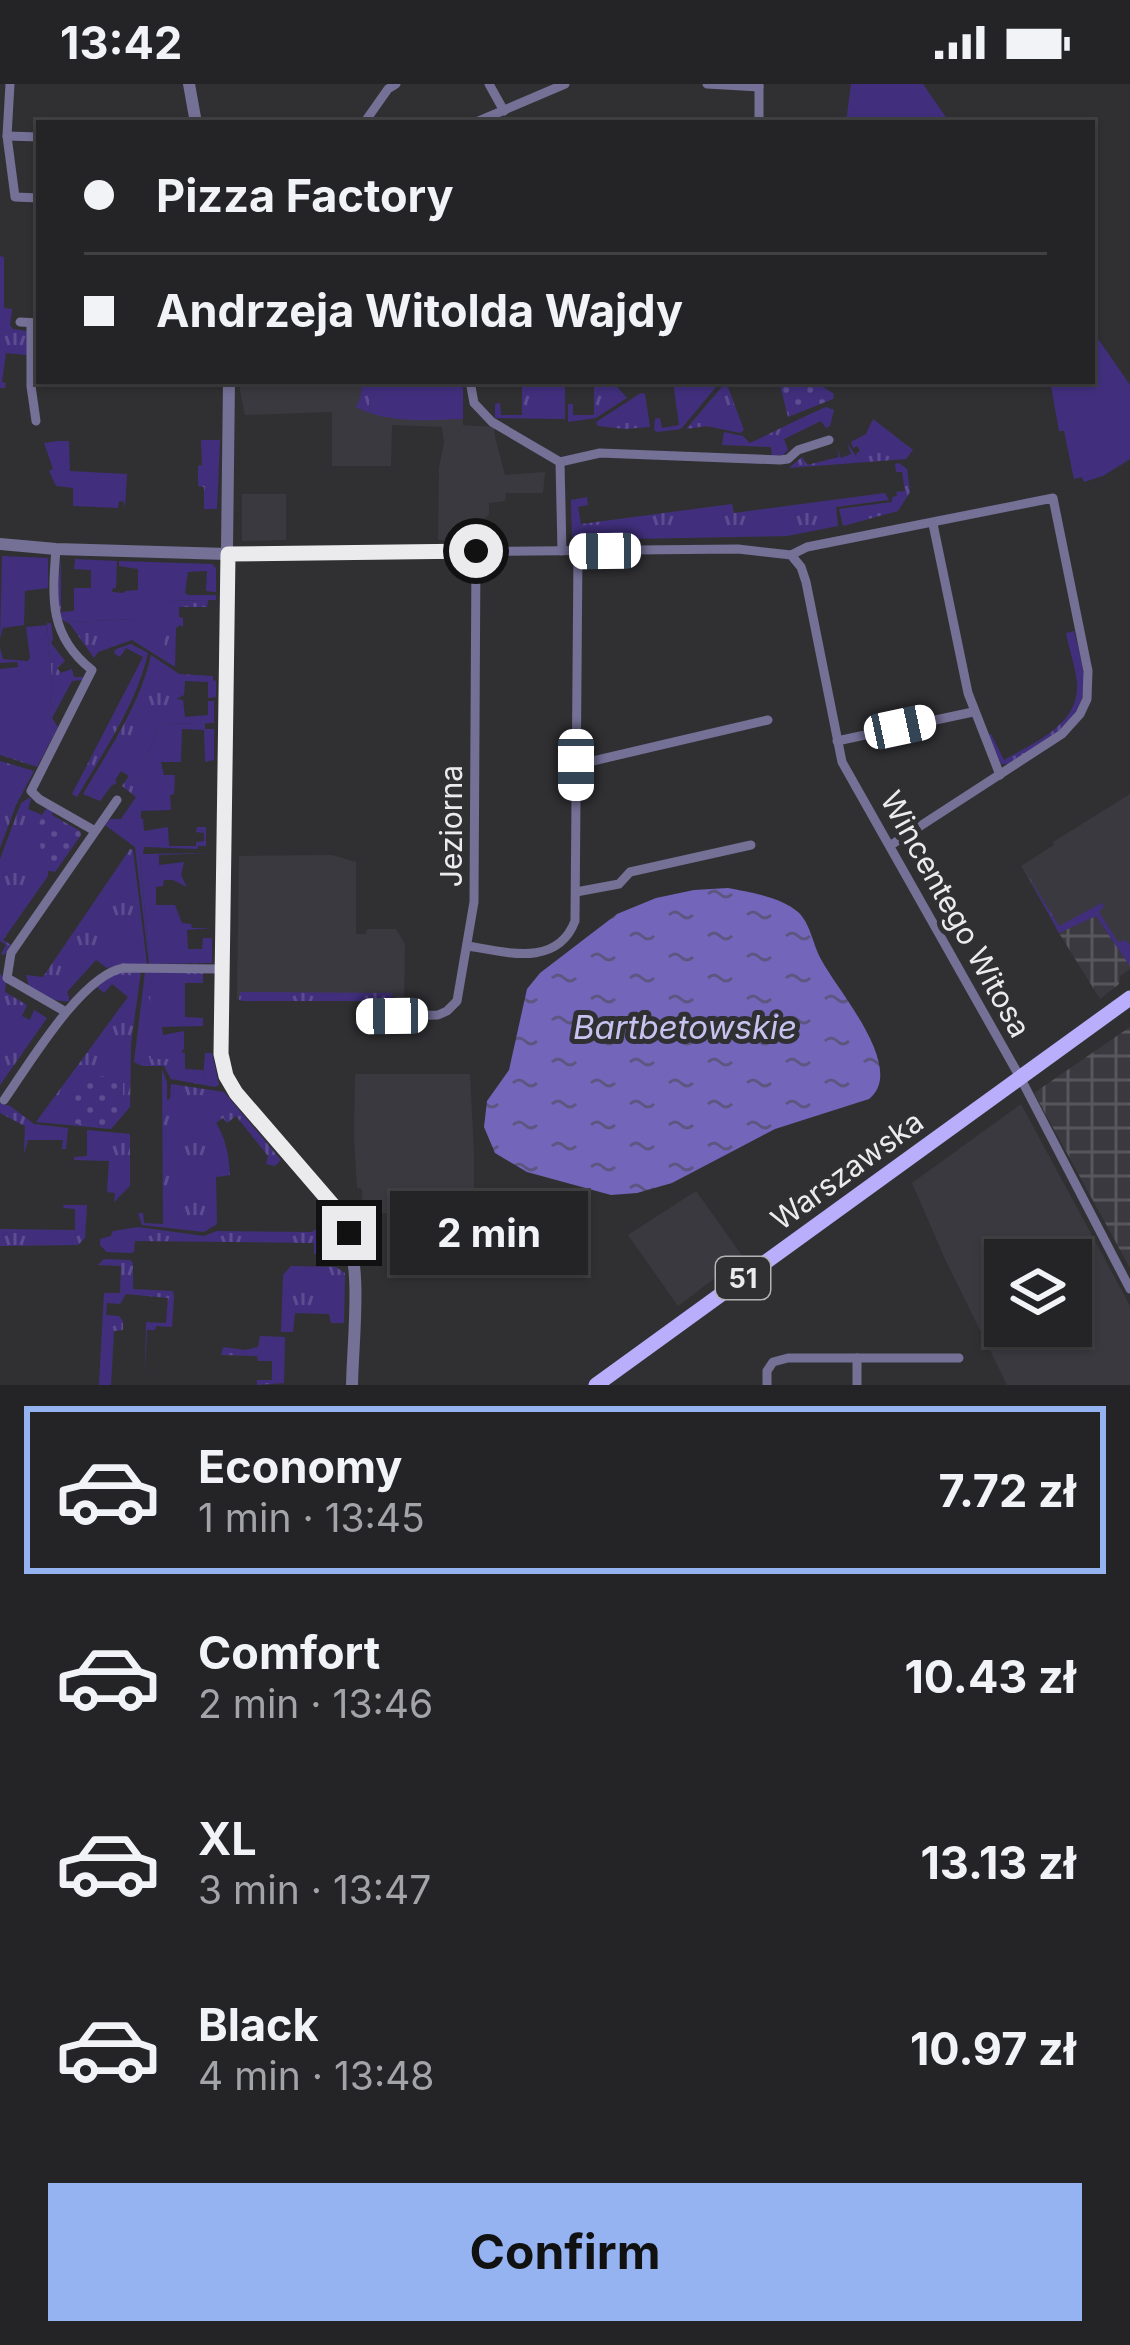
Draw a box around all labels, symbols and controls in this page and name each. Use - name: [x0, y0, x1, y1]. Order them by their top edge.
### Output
- text: 13:42: [60, 15, 182, 70]
- text: Pizza Factory: [156, 168, 454, 223]
- text: Andrzeja Witolda Wajdy: [156, 283, 683, 338]
- route start: [449, 524, 503, 578]
- car: [569, 532, 641, 570]
- car: [861, 702, 939, 752]
- car: [558, 729, 594, 801]
- street label: Jeziorna: [433, 765, 469, 887]
- street label: Wincentego Witosa: [873, 785, 1039, 1043]
- car: [356, 997, 428, 1035]
- water label: Bartbetowskie: [573, 1007, 797, 1047]
- street label: Warszawska: [764, 1103, 930, 1237]
- callout: 2 min: [391, 1191, 589, 1275]
- route end: [322, 1206, 376, 1260]
- text: 2 min: [437, 1209, 541, 1256]
- map controls: [984, 1239, 1092, 1347]
- button: layers: [984, 1239, 1092, 1347]
- road number: 51: [716, 1257, 770, 1299]
- icon: car: [54, 1436, 162, 1544]
- text: Economy: [198, 1439, 402, 1494]
- text: 7.72 zł: [938, 1463, 1076, 1518]
- text: 1 min · 13:45: [198, 1494, 425, 1541]
- icon: car: [54, 1622, 162, 1730]
- text: Comfort: [198, 1625, 380, 1680]
- text: 10.43 zł: [904, 1649, 1076, 1704]
- text: 2 min · 13:46: [198, 1680, 433, 1727]
- icon: car: [54, 1808, 162, 1916]
- text: XL: [198, 1811, 257, 1866]
- text: 13.13 zł: [920, 1835, 1076, 1890]
- text: 3 min · 13:47: [198, 1866, 431, 1913]
- icon: car: [54, 1994, 162, 2102]
- text: Black: [198, 1997, 319, 2052]
- text: 10.97 zł: [910, 2021, 1076, 2076]
- text: 4 min · 13:48: [198, 2052, 435, 2099]
- button: Confirm: [48, 2183, 1082, 2321]

